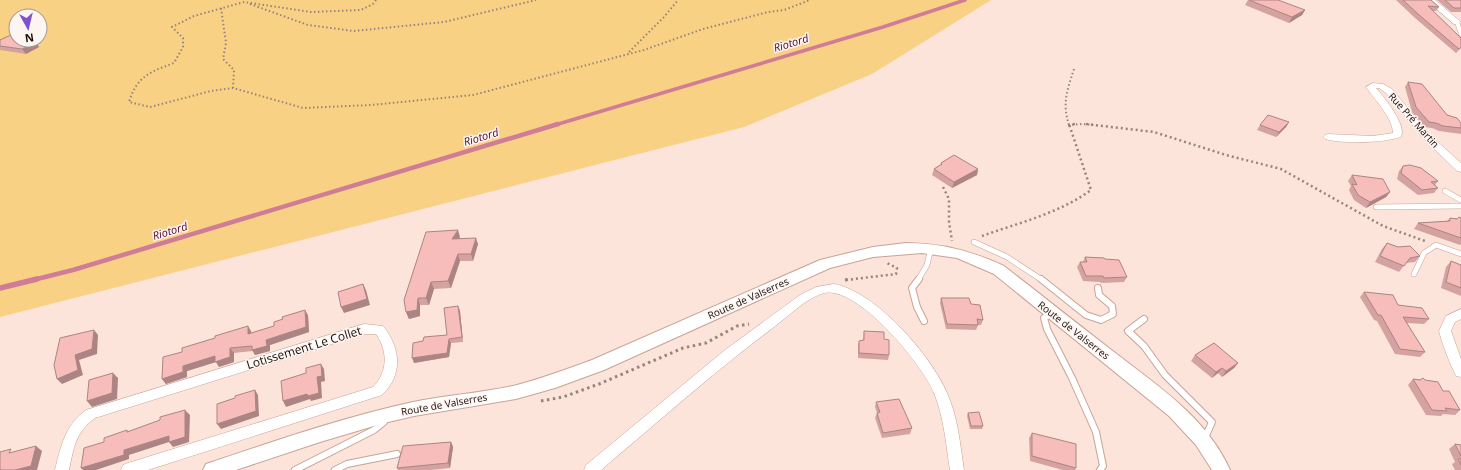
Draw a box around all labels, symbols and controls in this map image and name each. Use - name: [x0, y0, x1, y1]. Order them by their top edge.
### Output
- north arrow: [8, 8, 48, 48]
- text: N: [24, 30, 35, 46]
- water label: Riotord: [772, 30, 811, 55]
- street label: Rue Pré Martin: [1385, 89, 1443, 151]
- water label: Riotord: [462, 124, 501, 149]
- water label: Riotord: [151, 218, 190, 243]
- street label: Route de Valserres: [705, 274, 791, 322]
- street label: Route de Valserres: [1035, 298, 1113, 363]
- street label: Lotissement Le Collet: [244, 322, 364, 373]
- street label: Route de Valserres: [400, 389, 488, 418]

